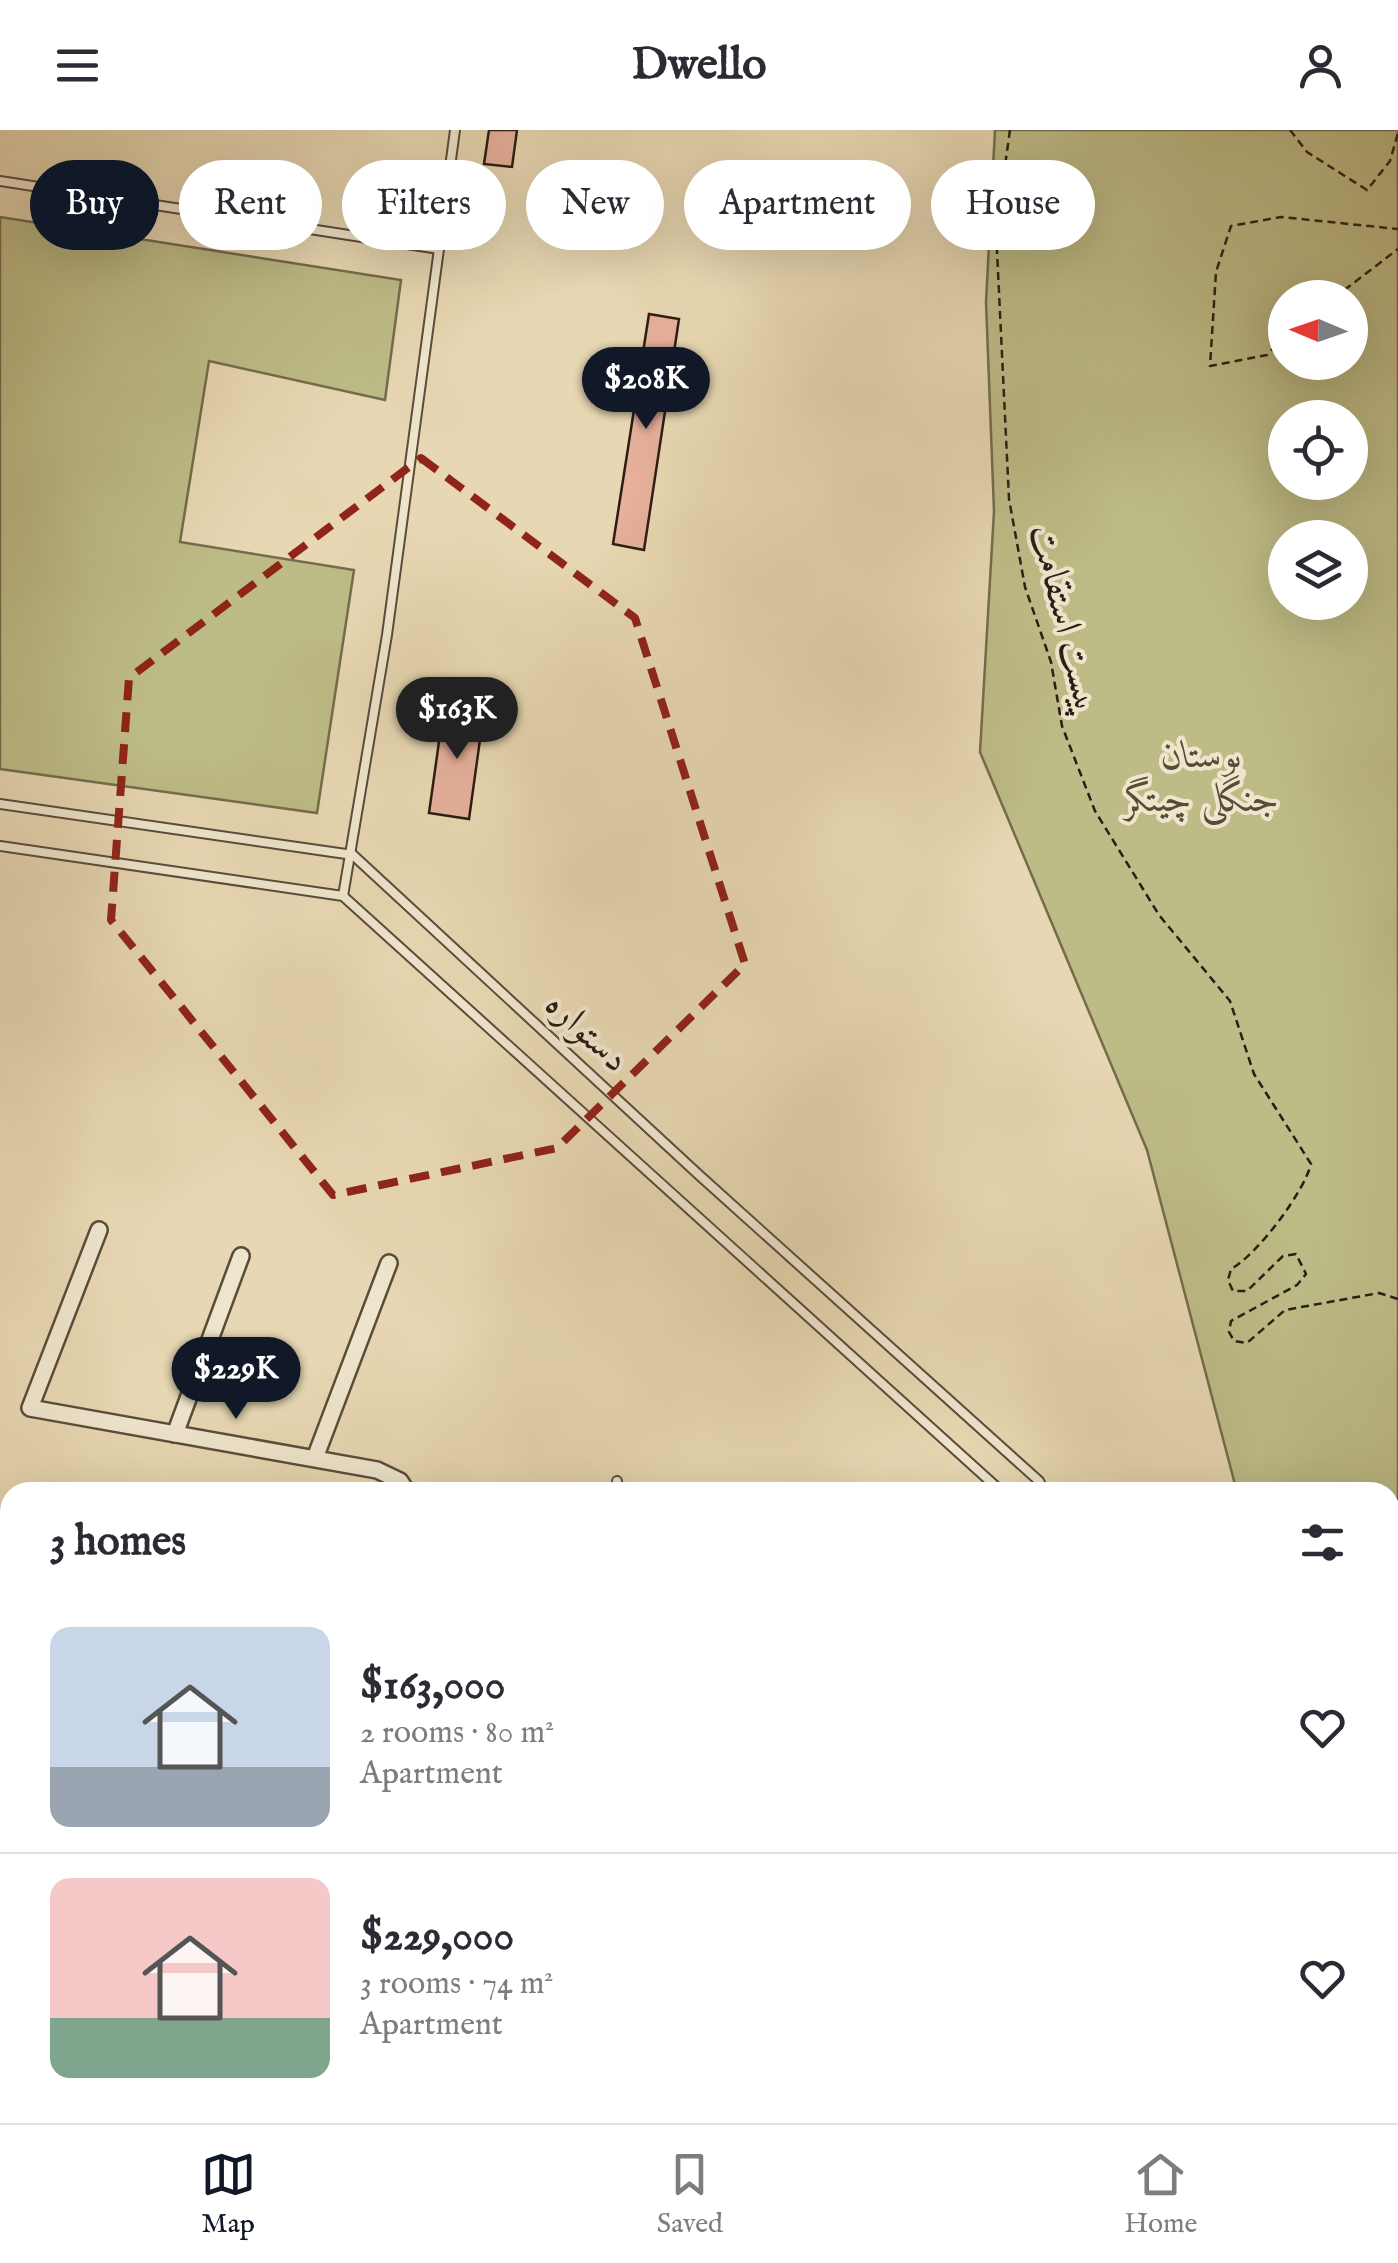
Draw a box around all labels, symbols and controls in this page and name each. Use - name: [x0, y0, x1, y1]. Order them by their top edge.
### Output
- text: Dwello: [632, 37, 766, 94]
- icon: menu: [50, 38, 105, 93]
- icon: person: [1293, 38, 1348, 93]
- chip: Buy: [30, 160, 159, 250]
- chip: Rent: [179, 160, 322, 250]
- chip: Filters: [342, 160, 506, 250]
- chip: New: [526, 160, 664, 250]
- chip: Apartment: [684, 160, 911, 250]
- chip: House: [931, 160, 1095, 250]
- north arrow: [1268, 280, 1368, 380]
- map controls: [1268, 280, 1368, 620]
- pin: $208K: [576, 347, 716, 432]
- text: $208K: [604, 359, 688, 400]
- button: locate: [1268, 400, 1368, 500]
- street label: پیست استقامت: [1017, 520, 1111, 720]
- button: layers: [1268, 520, 1368, 620]
- pin: $163K: [387, 677, 527, 762]
- text: $163K: [418, 689, 496, 730]
- park label: بوستان جنگلی چیتگر: [1122, 733, 1280, 826]
- street label: دستواره: [534, 982, 638, 1084]
- pin: $229K: [166, 1337, 306, 1422]
- text: $229K: [194, 1349, 278, 1390]
- icon: filters: [1295, 1515, 1350, 1570]
- text: 3 homes: [50, 1516, 186, 1569]
- text: $163,000: [360, 1660, 505, 1713]
- icon: home: [130, 1667, 250, 1787]
- icon: heart: [1295, 1700, 1350, 1755]
- text: 2 rooms · 80 m²: [360, 1713, 554, 1754]
- text: Apartment: [360, 1754, 503, 1795]
- text: $229,000: [360, 1911, 514, 1964]
- icon: home: [130, 1918, 250, 2038]
- icon: heart: [1295, 1951, 1350, 2006]
- text: 3 rooms · 74 m²: [360, 1964, 553, 2005]
- text: Apartment: [360, 2005, 503, 2046]
- tab: Map: [201, 2147, 256, 2242]
- tab: Saved: [657, 2147, 723, 2242]
- tab: Home: [1124, 2147, 1197, 2242]

